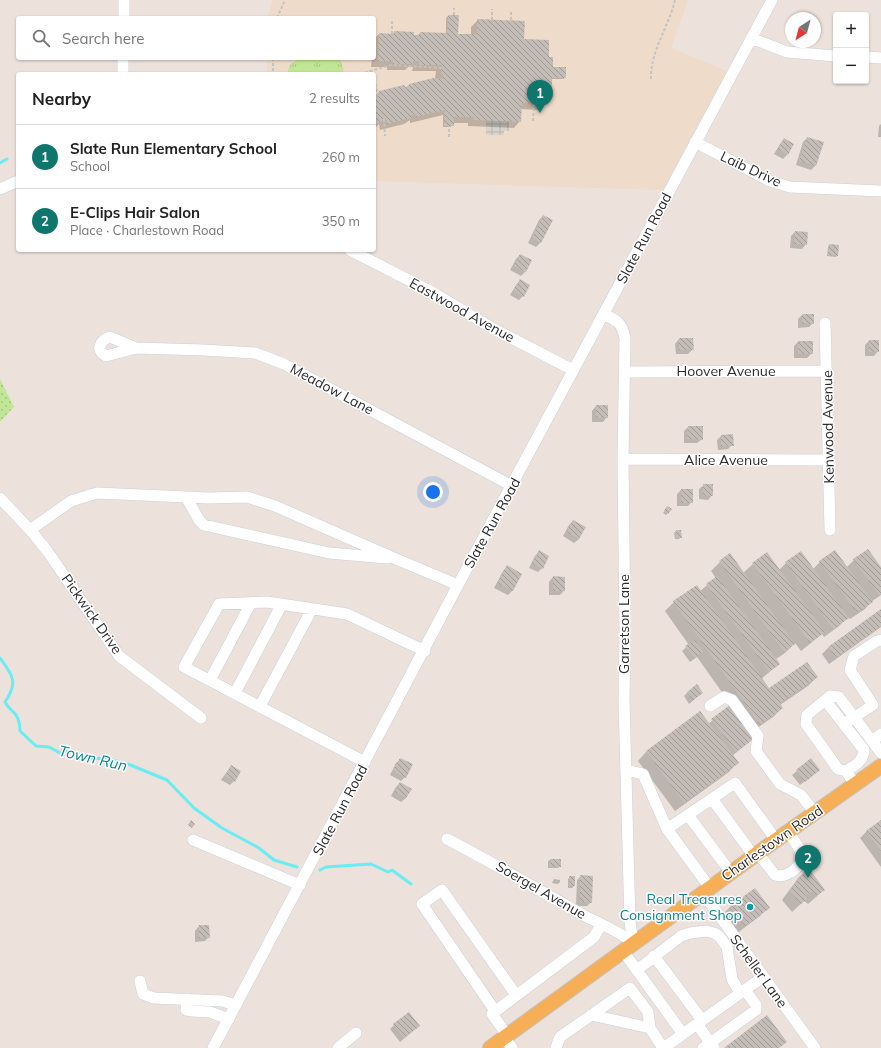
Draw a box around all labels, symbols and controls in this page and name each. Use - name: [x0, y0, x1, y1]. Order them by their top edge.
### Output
- north arrow: [785, 12, 821, 48]
- map controls: [833, 12, 869, 84]
- button: +: [833, 12, 869, 48]
- search box: [16, 16, 376, 60]
- icon: search: [30, 27, 52, 49]
- text: Search here: [62, 29, 144, 48]
- button: −: [833, 48, 869, 84]
- pin: 1: [527, 80, 553, 113]
- text: Nearby: [32, 88, 91, 109]
- text: 2 results: [309, 90, 360, 106]
- text: Slate Run Elementary School: [70, 139, 277, 158]
- street label: Laib Drive: [718, 147, 784, 191]
- text: 1: [41, 149, 49, 165]
- text: 260 m: [322, 149, 360, 165]
- text: School: [70, 158, 110, 174]
- street label: Slate Run Road: [612, 189, 676, 287]
- text: E-Clips Hair Salon: [70, 203, 200, 222]
- text: 2: [41, 213, 49, 229]
- text: 350 m: [322, 213, 360, 229]
- text: Place · Charlestown Road: [70, 222, 224, 238]
- street label: Eastwood Avenue: [406, 274, 518, 346]
- street label: Meadow Lane: [287, 359, 377, 419]
- street label: Hoover Avenue: [676, 362, 776, 380]
- street label: Kenwood Avenue: [818, 370, 838, 484]
- street label: Alice Avenue: [684, 451, 768, 469]
- street label: Slate Run Road: [460, 475, 524, 571]
- your location: [423, 482, 443, 502]
- street label: Pickwick Drive: [58, 571, 126, 657]
- street label: Garretson Lane: [615, 574, 633, 674]
- water label: Town Run: [57, 741, 129, 775]
- street label: Slate Run Road: [308, 761, 372, 859]
- street label: Charlestown Road: [718, 801, 826, 885]
- pin: 2: [795, 845, 821, 878]
- street label: Soergel Avenue: [493, 857, 589, 923]
- place label: Real Treasures Consignment Shop: [620, 890, 742, 924]
- marker: Real Treasures Consignment Shop: [745, 902, 755, 912]
- street label: Scheller Lane: [726, 931, 792, 1011]

